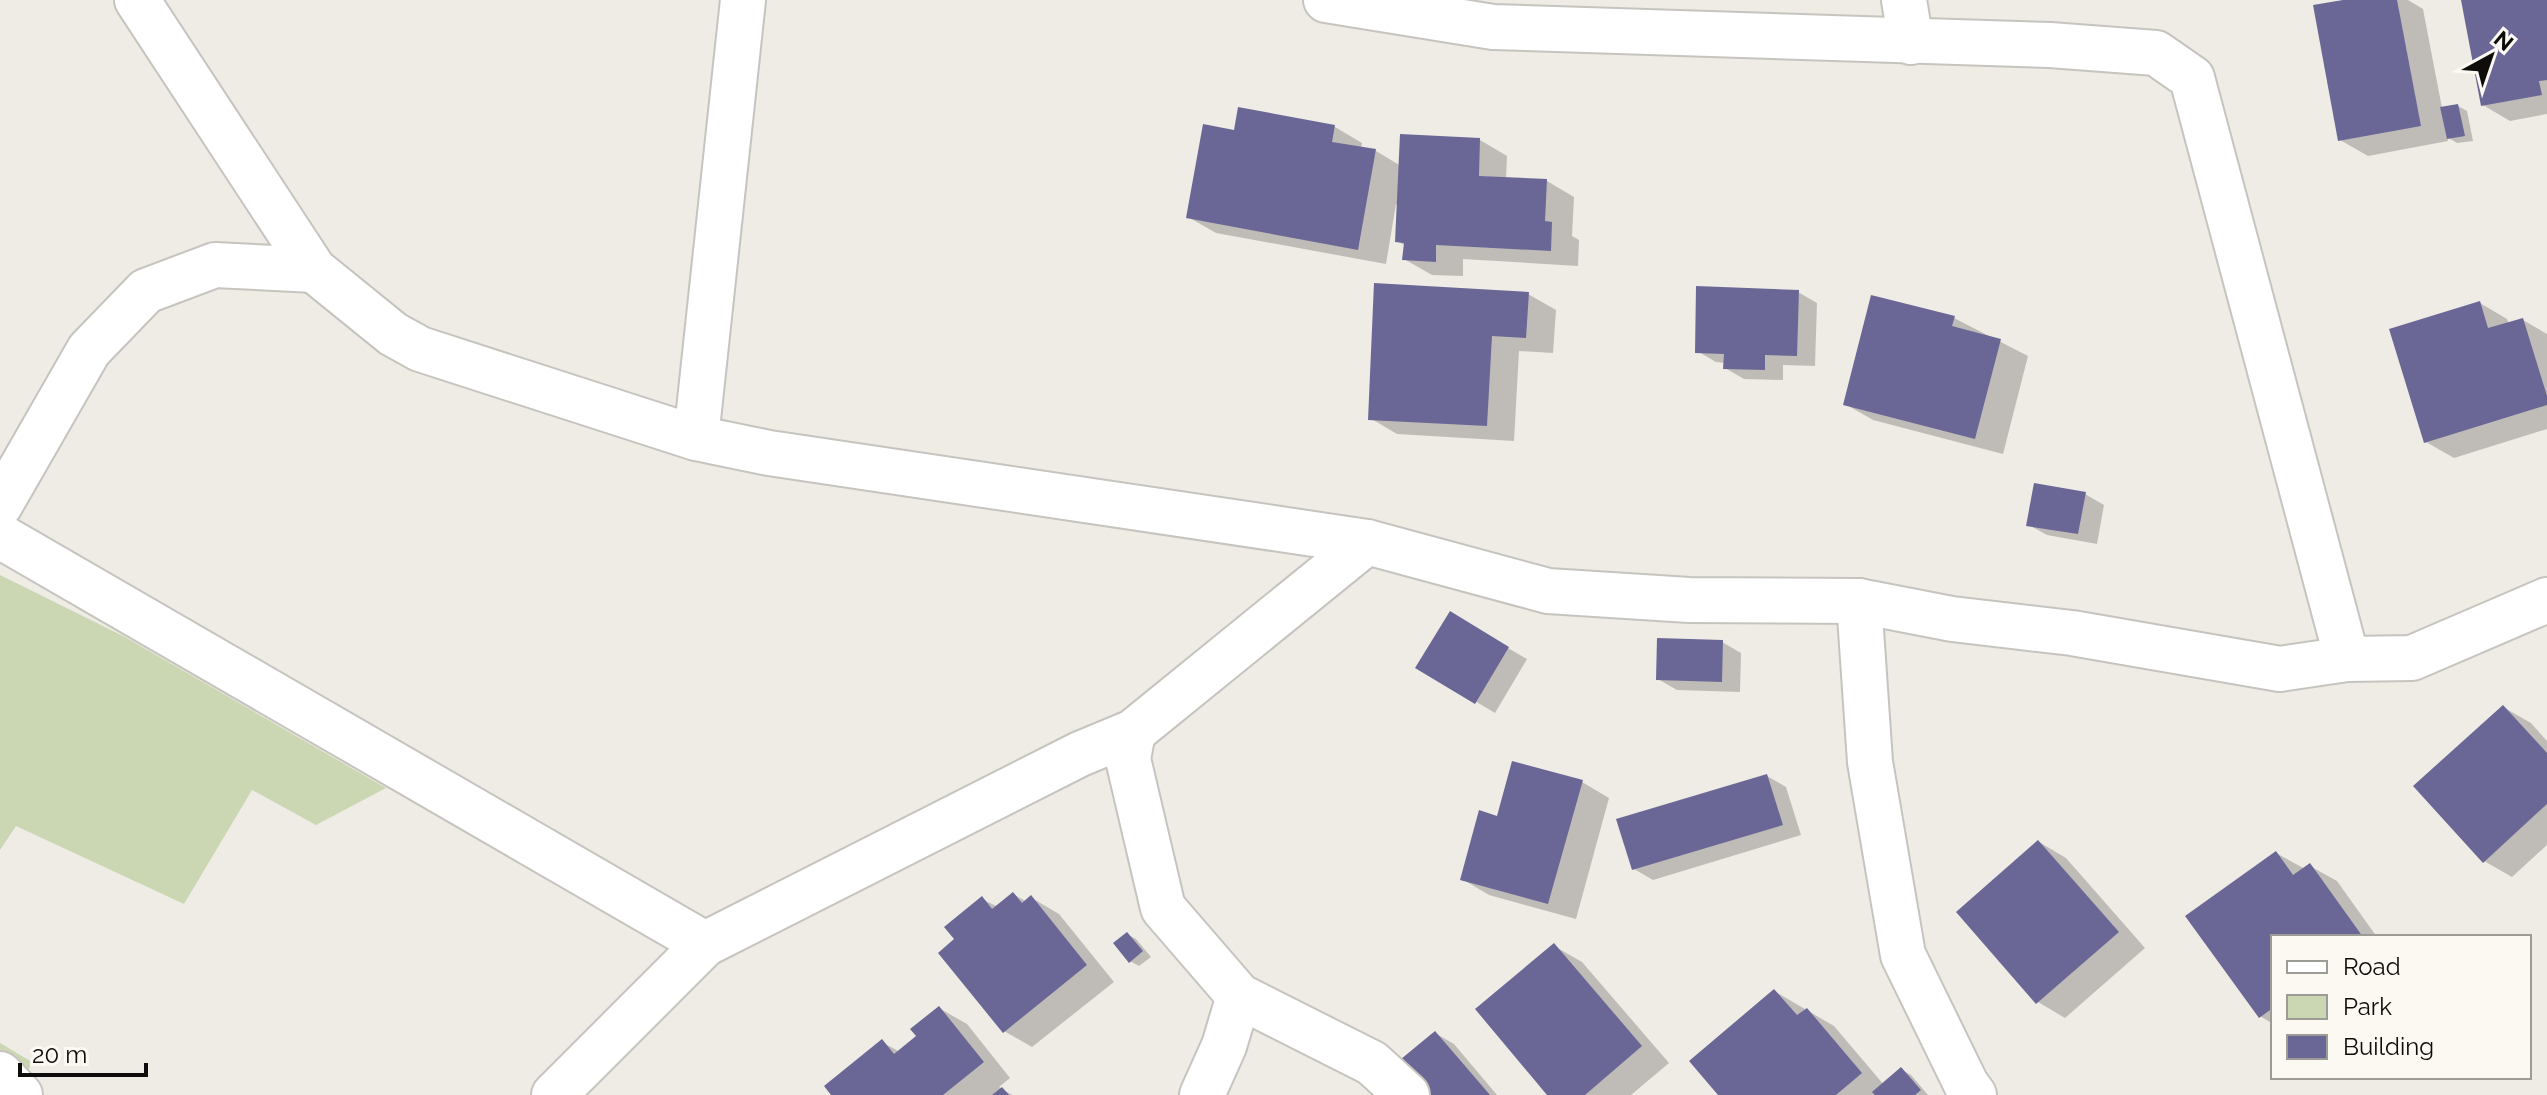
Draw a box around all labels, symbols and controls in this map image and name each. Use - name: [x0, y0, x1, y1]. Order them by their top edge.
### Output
- north arrow: [2451, 16, 2531, 96]
- text: N: [2489, 25, 2519, 56]
- legend: [2271, 935, 2531, 1079]
- text: Road: [2343, 952, 2401, 981]
- text: Park: [2343, 992, 2392, 1021]
- scale bar: [20, 1027, 146, 1077]
- text: Building: [2343, 1032, 2434, 1061]
- text: 20 m: [32, 1040, 87, 1069]

